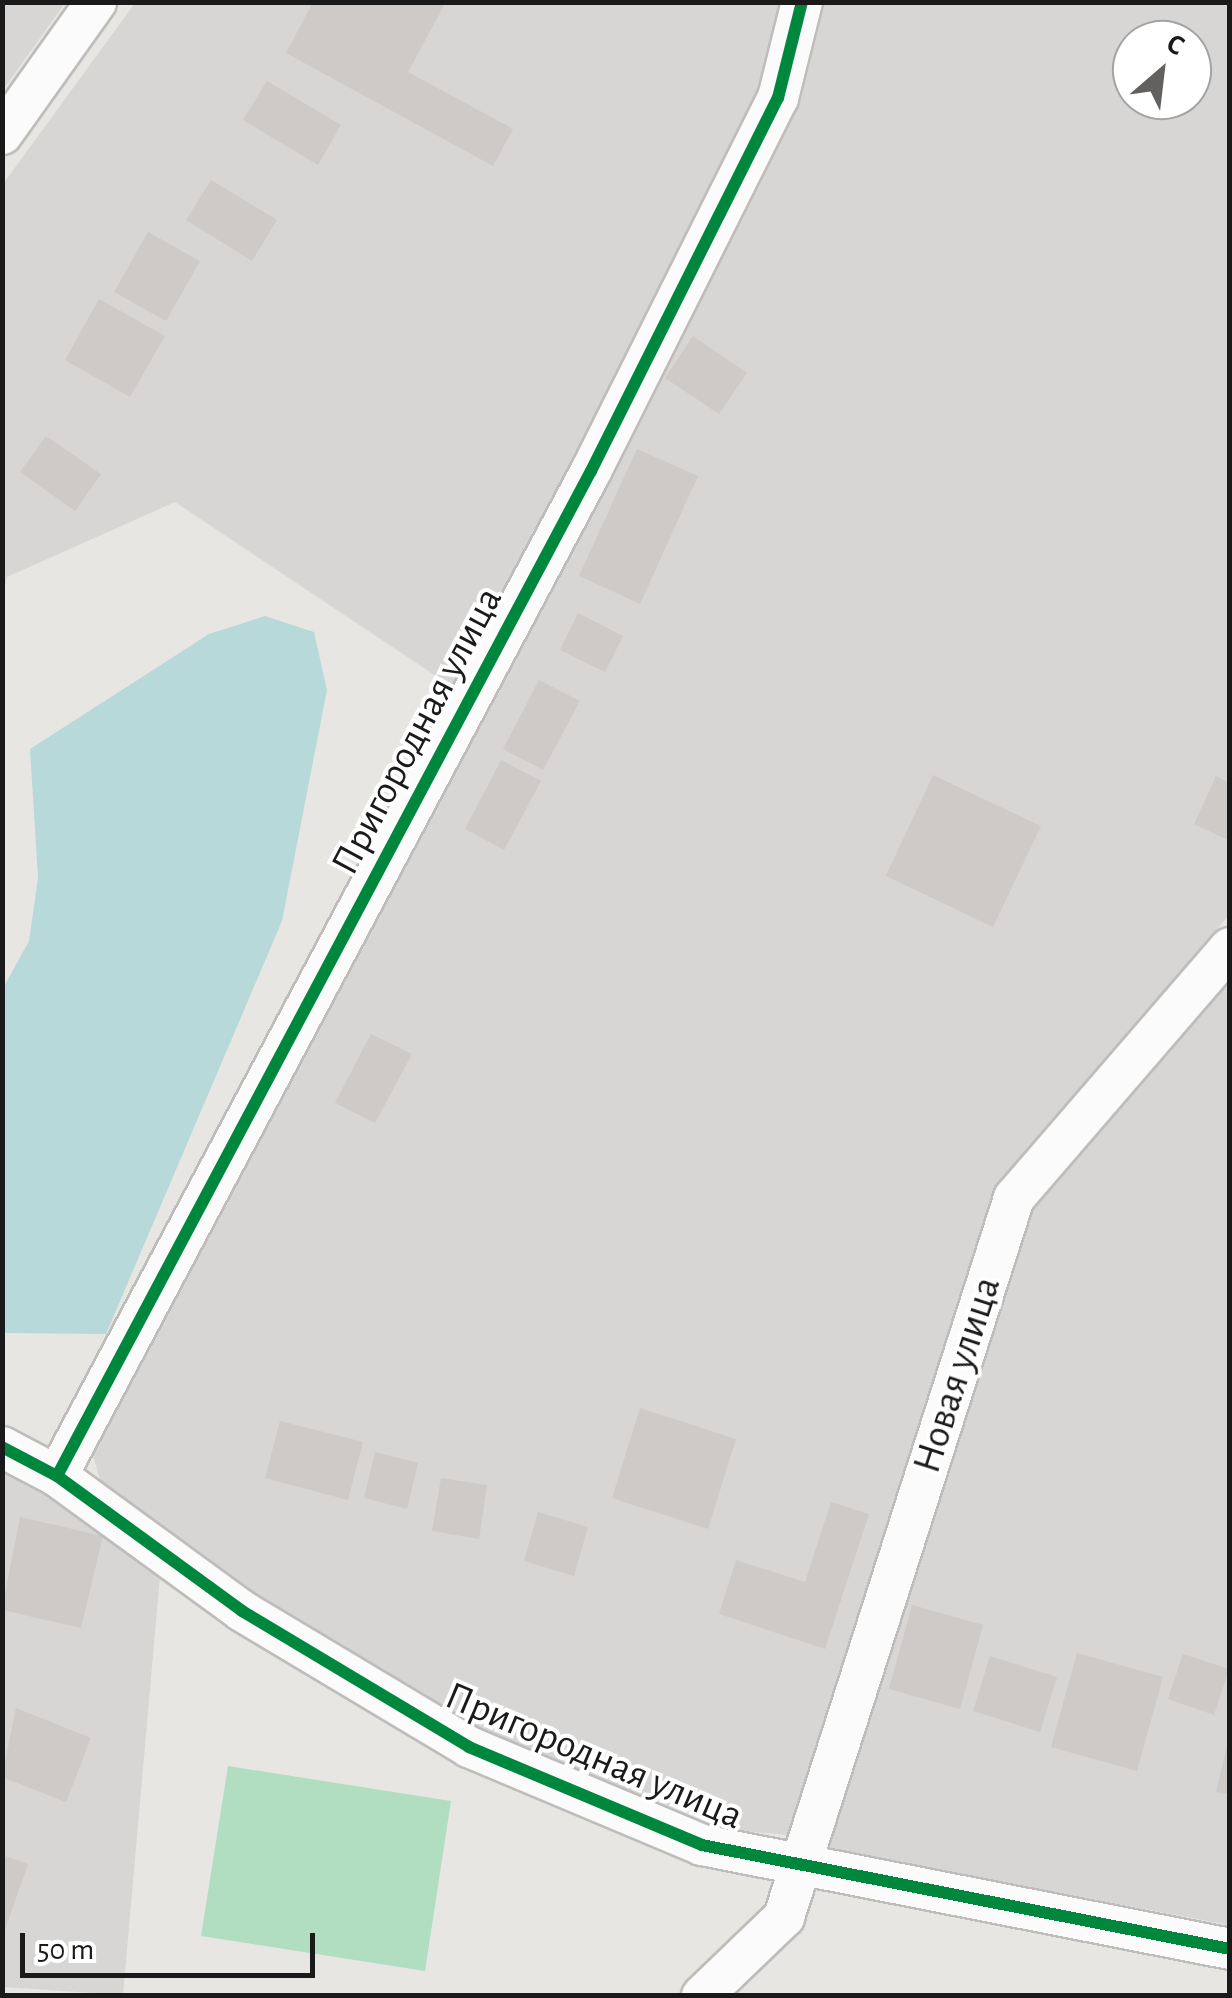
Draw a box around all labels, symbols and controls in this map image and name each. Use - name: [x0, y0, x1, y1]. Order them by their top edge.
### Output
- north arrow: [1112, 20, 1212, 120]
- text: С: [1162, 29, 1189, 61]
- street label: Пригородная улица: [321, 579, 513, 883]
- street label: Новая улица: [903, 1271, 1011, 1479]
- street label: Пригородная улица: [438, 1672, 750, 1840]
- scale bar: [25, 1913, 320, 1975]
- text: 50 m: [37, 1935, 94, 1965]

